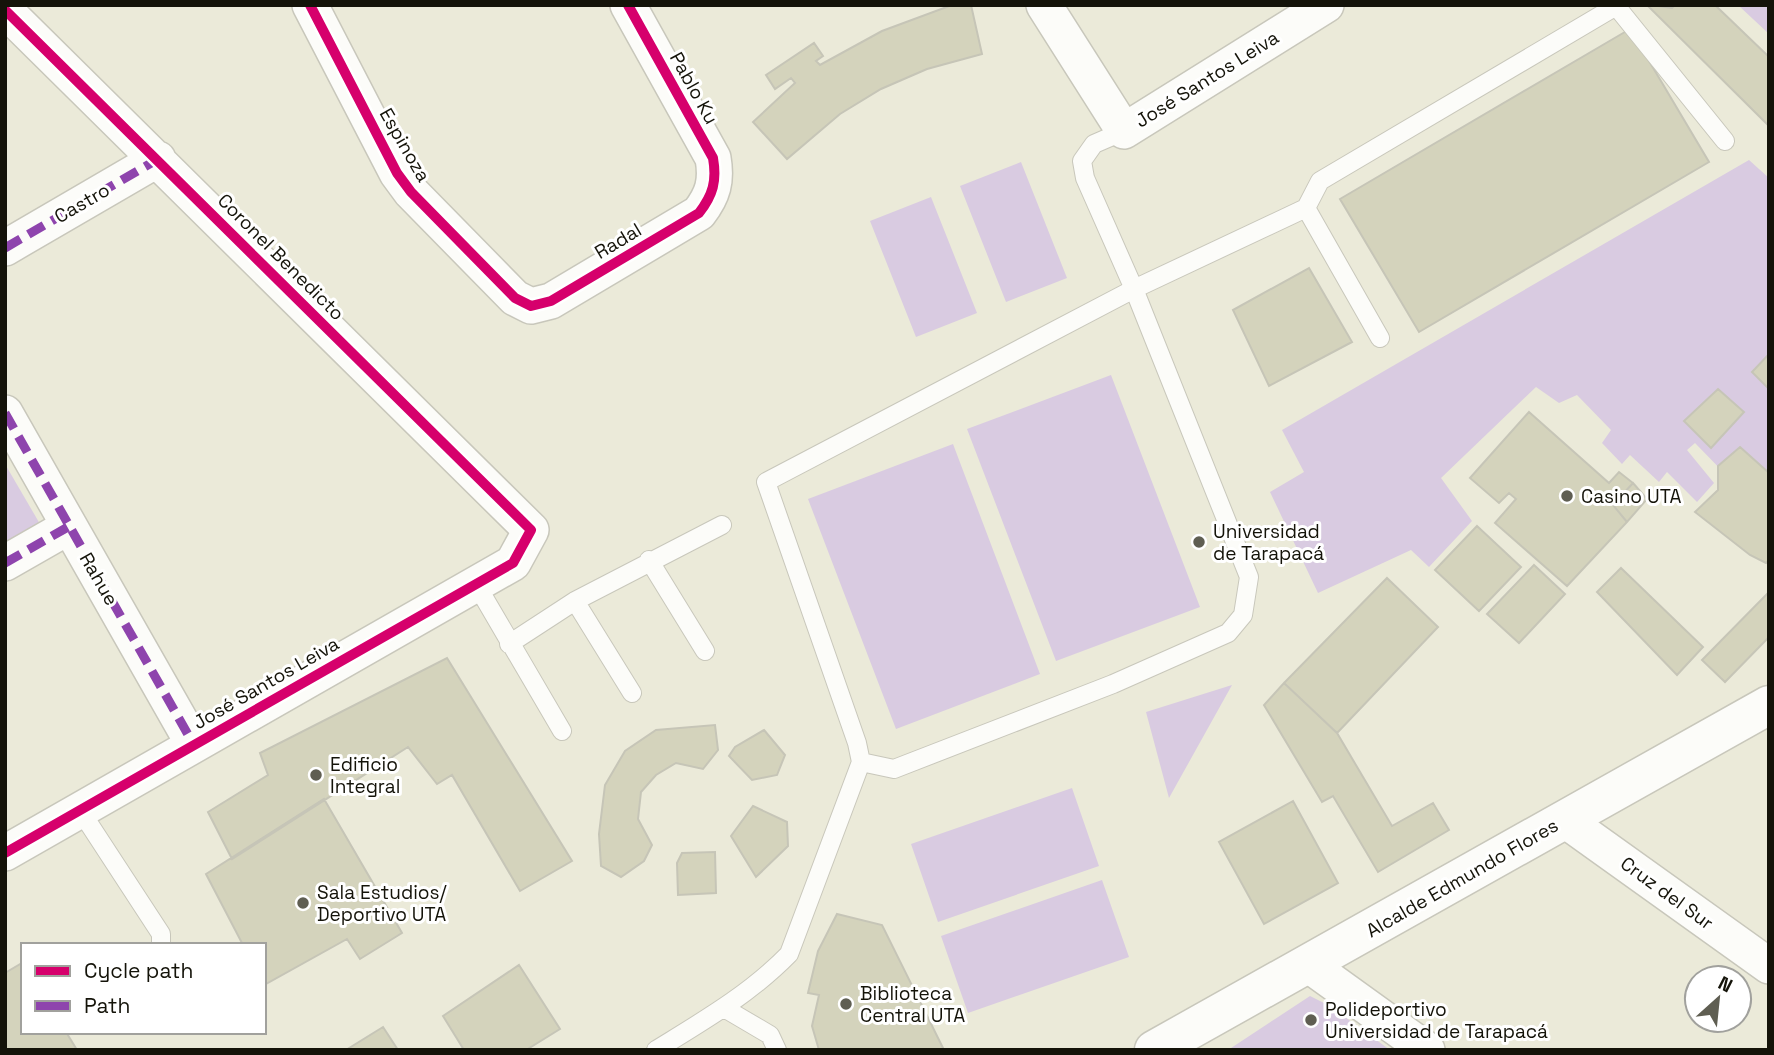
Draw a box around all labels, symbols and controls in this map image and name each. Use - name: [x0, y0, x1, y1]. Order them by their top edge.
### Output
- street label: José Santos Leiva: [1131, 25, 1284, 133]
- street label: Pablo Ku: [664, 48, 724, 128]
- street label: Espinoza: [374, 103, 436, 187]
- street label: Castro: [50, 177, 114, 229]
- street label: Coronel Benedicto: [212, 188, 350, 326]
- street label: Radal: [590, 217, 646, 265]
- place label: Casino UTA: [1581, 484, 1681, 509]
- marker: Casino UTA: [1559, 488, 1575, 504]
- place label: Universidad de Tarapacá: [1213, 519, 1324, 566]
- marker: Universidad de Tarapacá: [1191, 534, 1207, 550]
- street label: Rahue: [74, 548, 124, 610]
- street label: José Santos Leiva: [188, 631, 344, 735]
- place label: Edificio Integral: [330, 752, 400, 799]
- marker: Edificio Integral: [308, 767, 324, 783]
- street label: Alcalde Edmundo Flores: [1361, 813, 1563, 943]
- street label: Cruz del Sur: [1615, 851, 1719, 935]
- place label: Sala Estudios/ Deportivo UTA: [317, 880, 447, 927]
- marker: Sala Estudios/ Deportivo UTA: [295, 895, 311, 911]
- legend: [21, 943, 266, 1034]
- text: Cycle path: [84, 957, 193, 984]
- north arrow: [1683, 964, 1753, 1034]
- text: N: [1714, 970, 1737, 998]
- place label: Biblioteca Central UTA: [860, 981, 965, 1028]
- text: Path: [84, 992, 130, 1019]
- marker: Biblioteca Central UTA: [838, 996, 854, 1012]
- place label: Polideportivo Universidad de Tarapacá: [1325, 997, 1548, 1044]
- marker: Polideportivo Universidad de Tarapacá: [1303, 1012, 1319, 1028]

